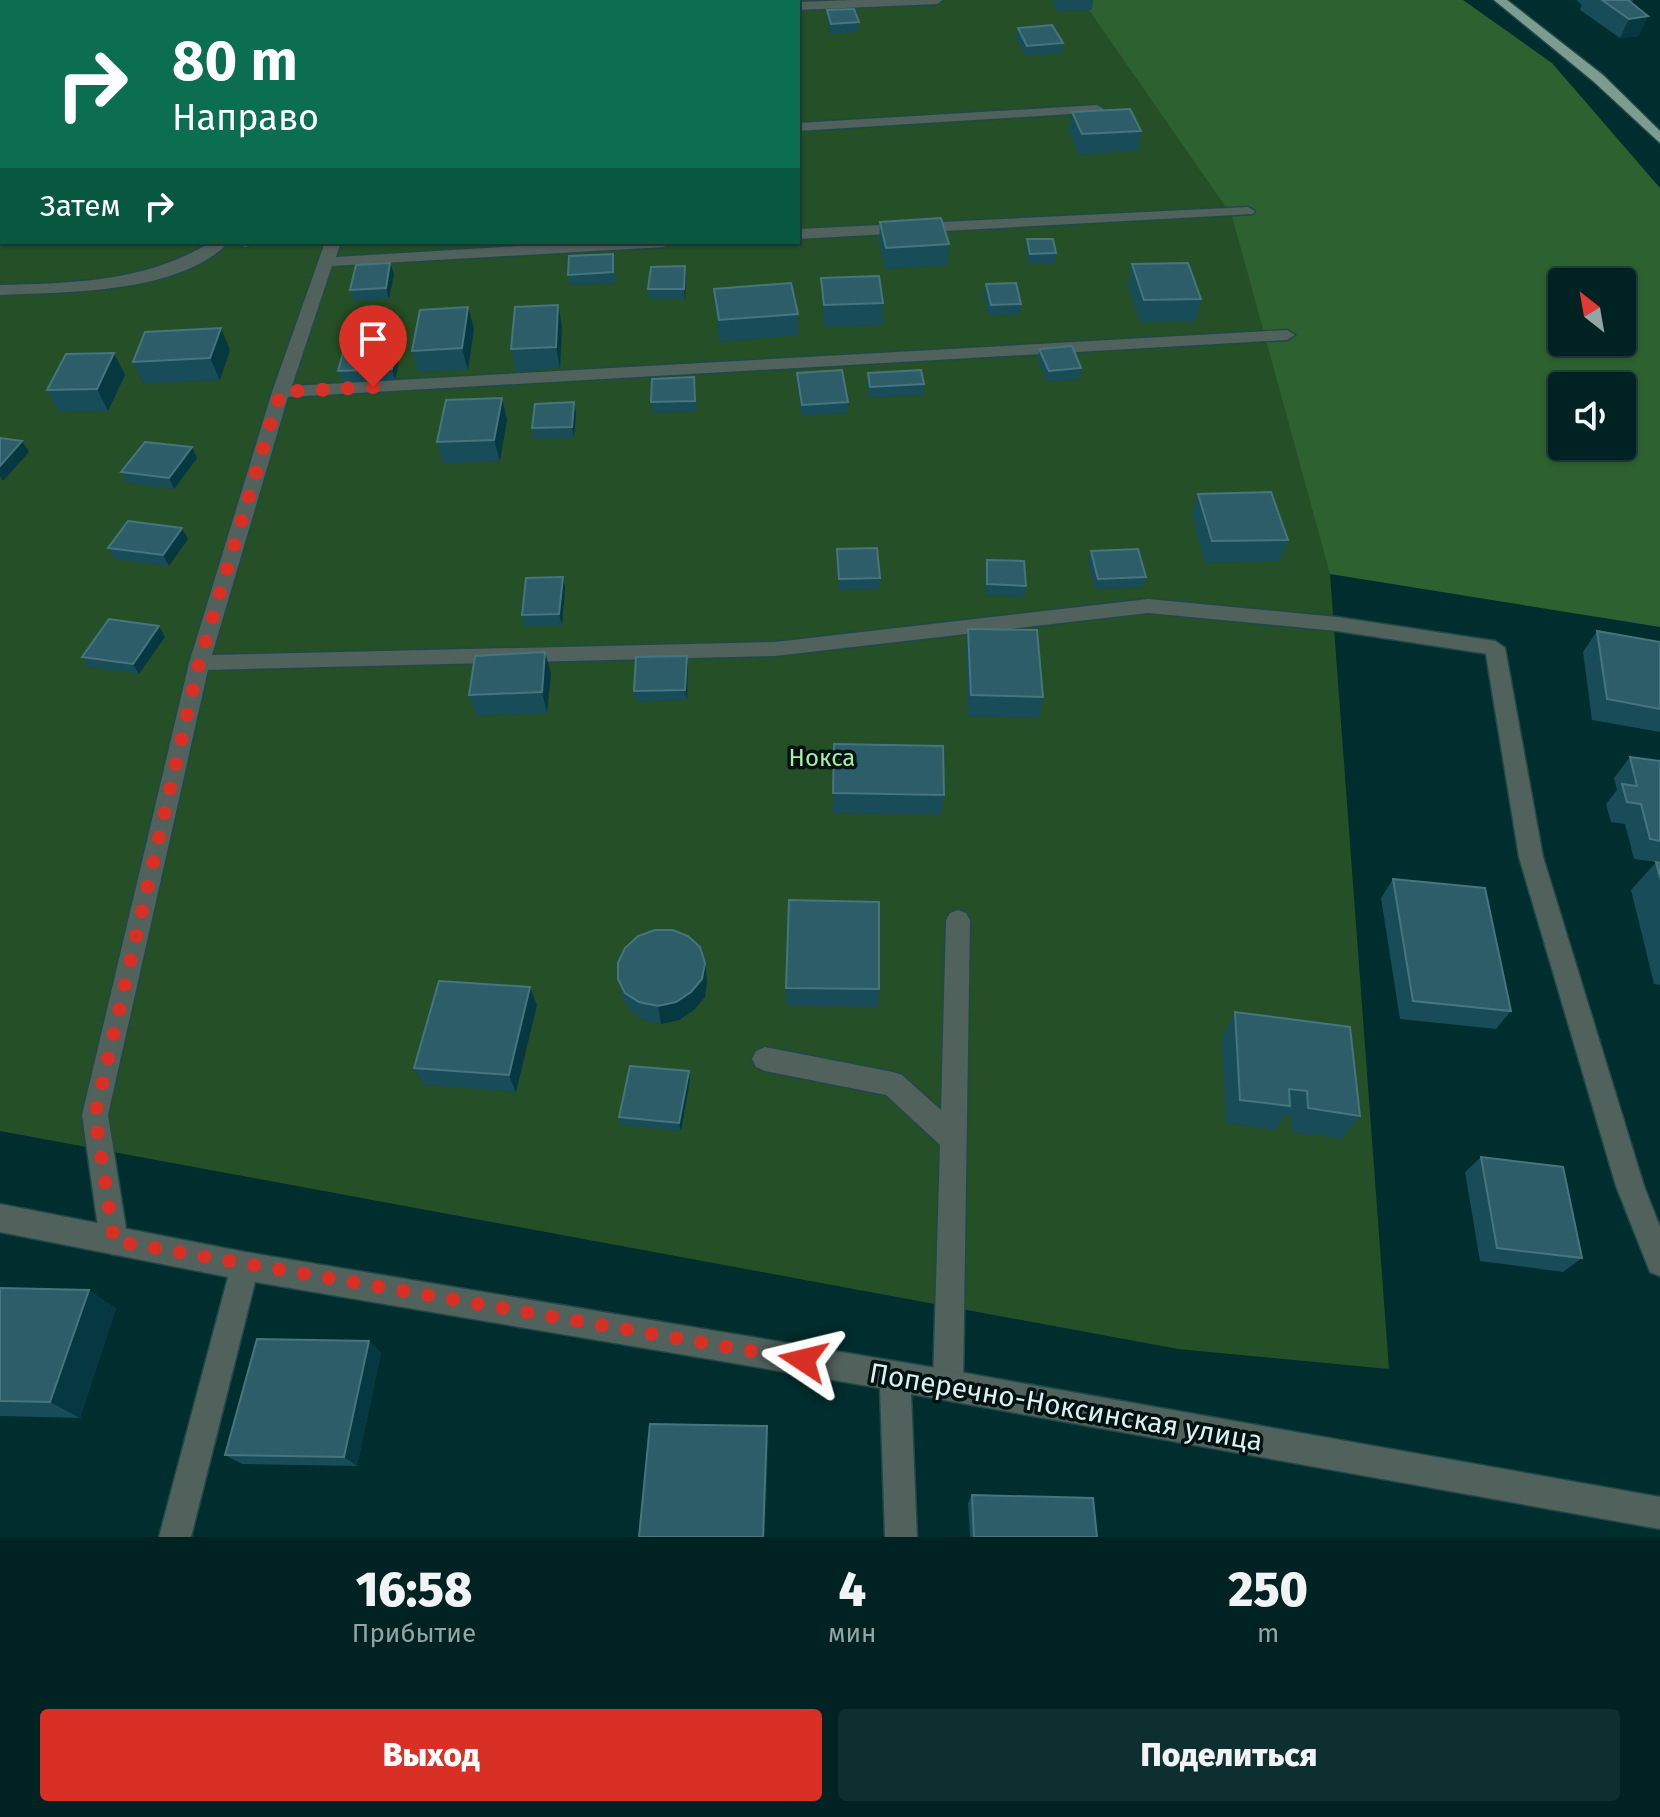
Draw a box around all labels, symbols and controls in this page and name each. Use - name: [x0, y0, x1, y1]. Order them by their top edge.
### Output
- text: 80 m: [172, 28, 298, 95]
- icon: right: [40, 32, 144, 136]
- text: Направо: [172, 96, 319, 140]
- icon: right: [137, 184, 181, 228]
- text: Затем: [40, 188, 121, 224]
- north arrow: [1548, 268, 1636, 356]
- map controls: [1548, 268, 1636, 460]
- pin: [339, 305, 407, 387]
- icon: arrive: [351, 317, 395, 361]
- button: sound: [1548, 372, 1636, 460]
- park label: Нокса: [789, 744, 855, 772]
- position arrow: [761, 1318, 845, 1402]
- street label: Поперечно-Ноксинская улица: [867, 1356, 1265, 1458]
- text: 16:58: [356, 1561, 472, 1619]
- text: 4: [838, 1561, 866, 1619]
- text: 250: [1228, 1561, 1308, 1619]
- text: Прибытие: [352, 1618, 476, 1649]
- text: мин: [828, 1618, 876, 1649]
- text: m: [1257, 1618, 1279, 1649]
- button: Выход: [40, 1709, 822, 1801]
- button: Поделиться: [838, 1709, 1620, 1801]

